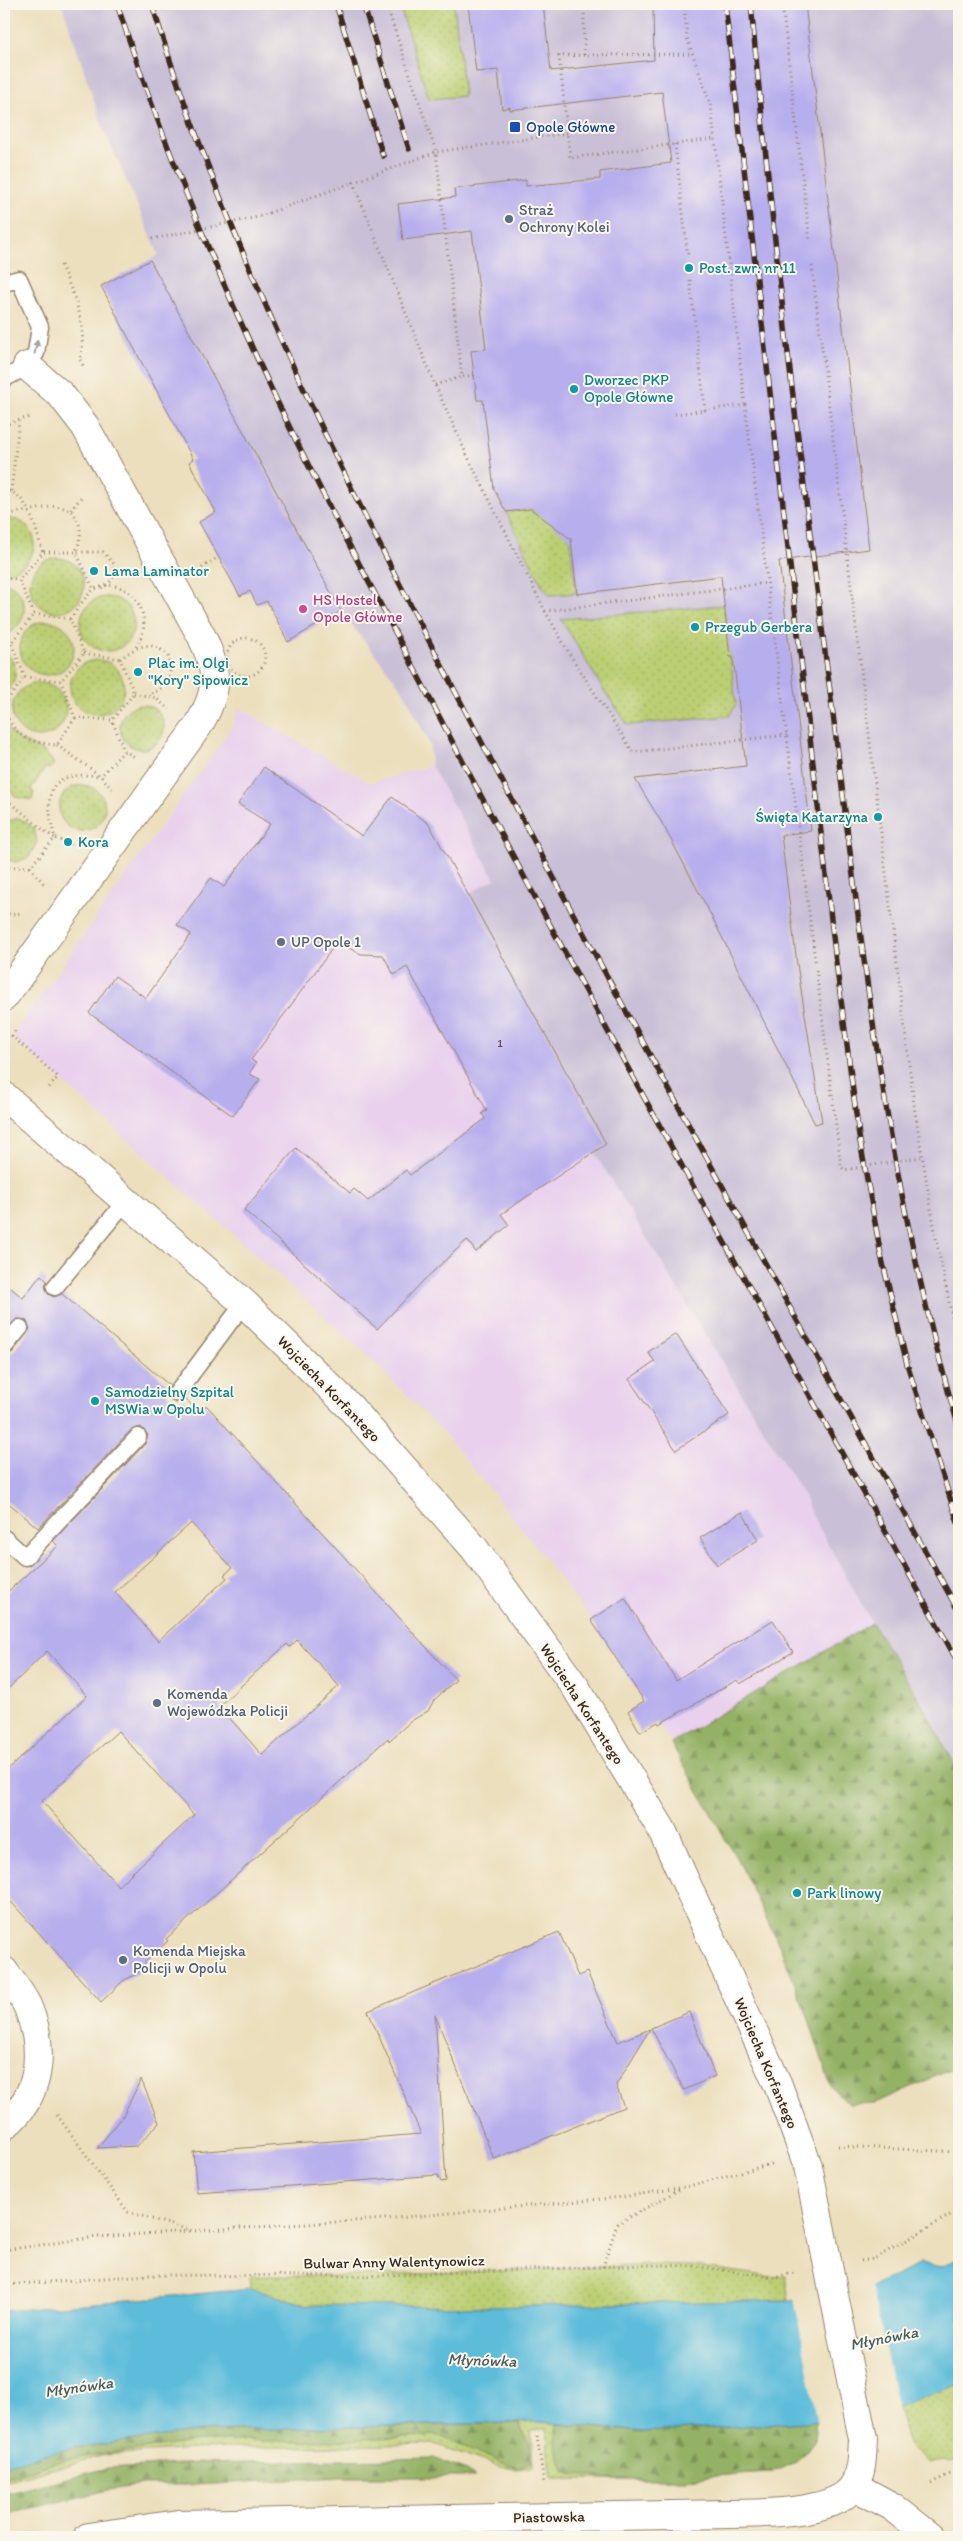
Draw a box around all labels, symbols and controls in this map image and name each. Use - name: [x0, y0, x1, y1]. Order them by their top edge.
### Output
- place label: Opole Główne: [526, 118, 615, 136]
- marker: Opole Główne: [508, 120, 522, 134]
- place label: Straż Ochrony Kolei: [519, 201, 610, 236]
- marker: Straż Ochrony Kolei: [503, 213, 515, 225]
- place label: Post. zwr. nr 11: [699, 259, 796, 277]
- marker: Post. zwr. nr 11: [683, 262, 695, 274]
- one-way arrow: [32, 339, 40, 354]
- place label: Dworzec PKP Opole Główne: [584, 371, 673, 406]
- marker: Dworzec PKP Opole Główne: [568, 383, 580, 395]
- place label: Lama Laminator: [104, 562, 209, 580]
- marker: Lama Laminator: [88, 565, 100, 577]
- place label: HS Hostel Opole Główne: [313, 591, 402, 626]
- marker: HS Hostel Opole Główne: [297, 603, 309, 615]
- place label: Przegub Gerbera: [705, 618, 813, 636]
- marker: Przegub Gerbera: [689, 621, 701, 633]
- place label: Plac im. Olgi "Kory" Sipowicz: [148, 654, 248, 689]
- marker: Plac im. Olgi "Kory" Sipowicz: [132, 666, 144, 678]
- place label: Święta Katarzyna: [755, 808, 869, 826]
- marker: Święta Katarzyna: [872, 811, 884, 823]
- place label: Kora: [78, 833, 109, 851]
- marker: Kora: [62, 836, 74, 848]
- place label: UP Opole 1: [291, 933, 361, 951]
- marker: UP Opole 1: [275, 936, 287, 948]
- house number: 1: [497, 1036, 503, 1050]
- street label: Wojciecha Korfantego: [274, 1332, 384, 1446]
- place label: Samodzielny Szpital MSWia w Opolu: [105, 1383, 235, 1418]
- marker: Samodzielny Szpital MSWia w Opolu: [89, 1395, 101, 1407]
- street label: Wojciecha Korfantego: [536, 1640, 628, 1768]
- place label: Komenda Wojewódzka Policji: [167, 1685, 288, 1720]
- marker: Komenda Wojewódzka Policji: [151, 1697, 163, 1709]
- place label: Park linowy: [807, 1884, 881, 1902]
- marker: Park linowy: [791, 1887, 803, 1899]
- place label: Komenda Miejska Policji w Opolu: [133, 1942, 246, 1977]
- marker: Komenda Miejska Policji w Opolu: [117, 1954, 129, 1966]
- street label: Wojciecha Korfantego: [730, 1995, 802, 2131]
- street label: Bulwar Anny Walentynowicz: [303, 2251, 485, 2273]
- water label: Młynówka: [848, 2322, 920, 2354]
- water label: Młynówka: [447, 2349, 517, 2371]
- water label: Młynówka: [44, 2373, 115, 2401]
- street label: Piastowska: [513, 2507, 585, 2527]

